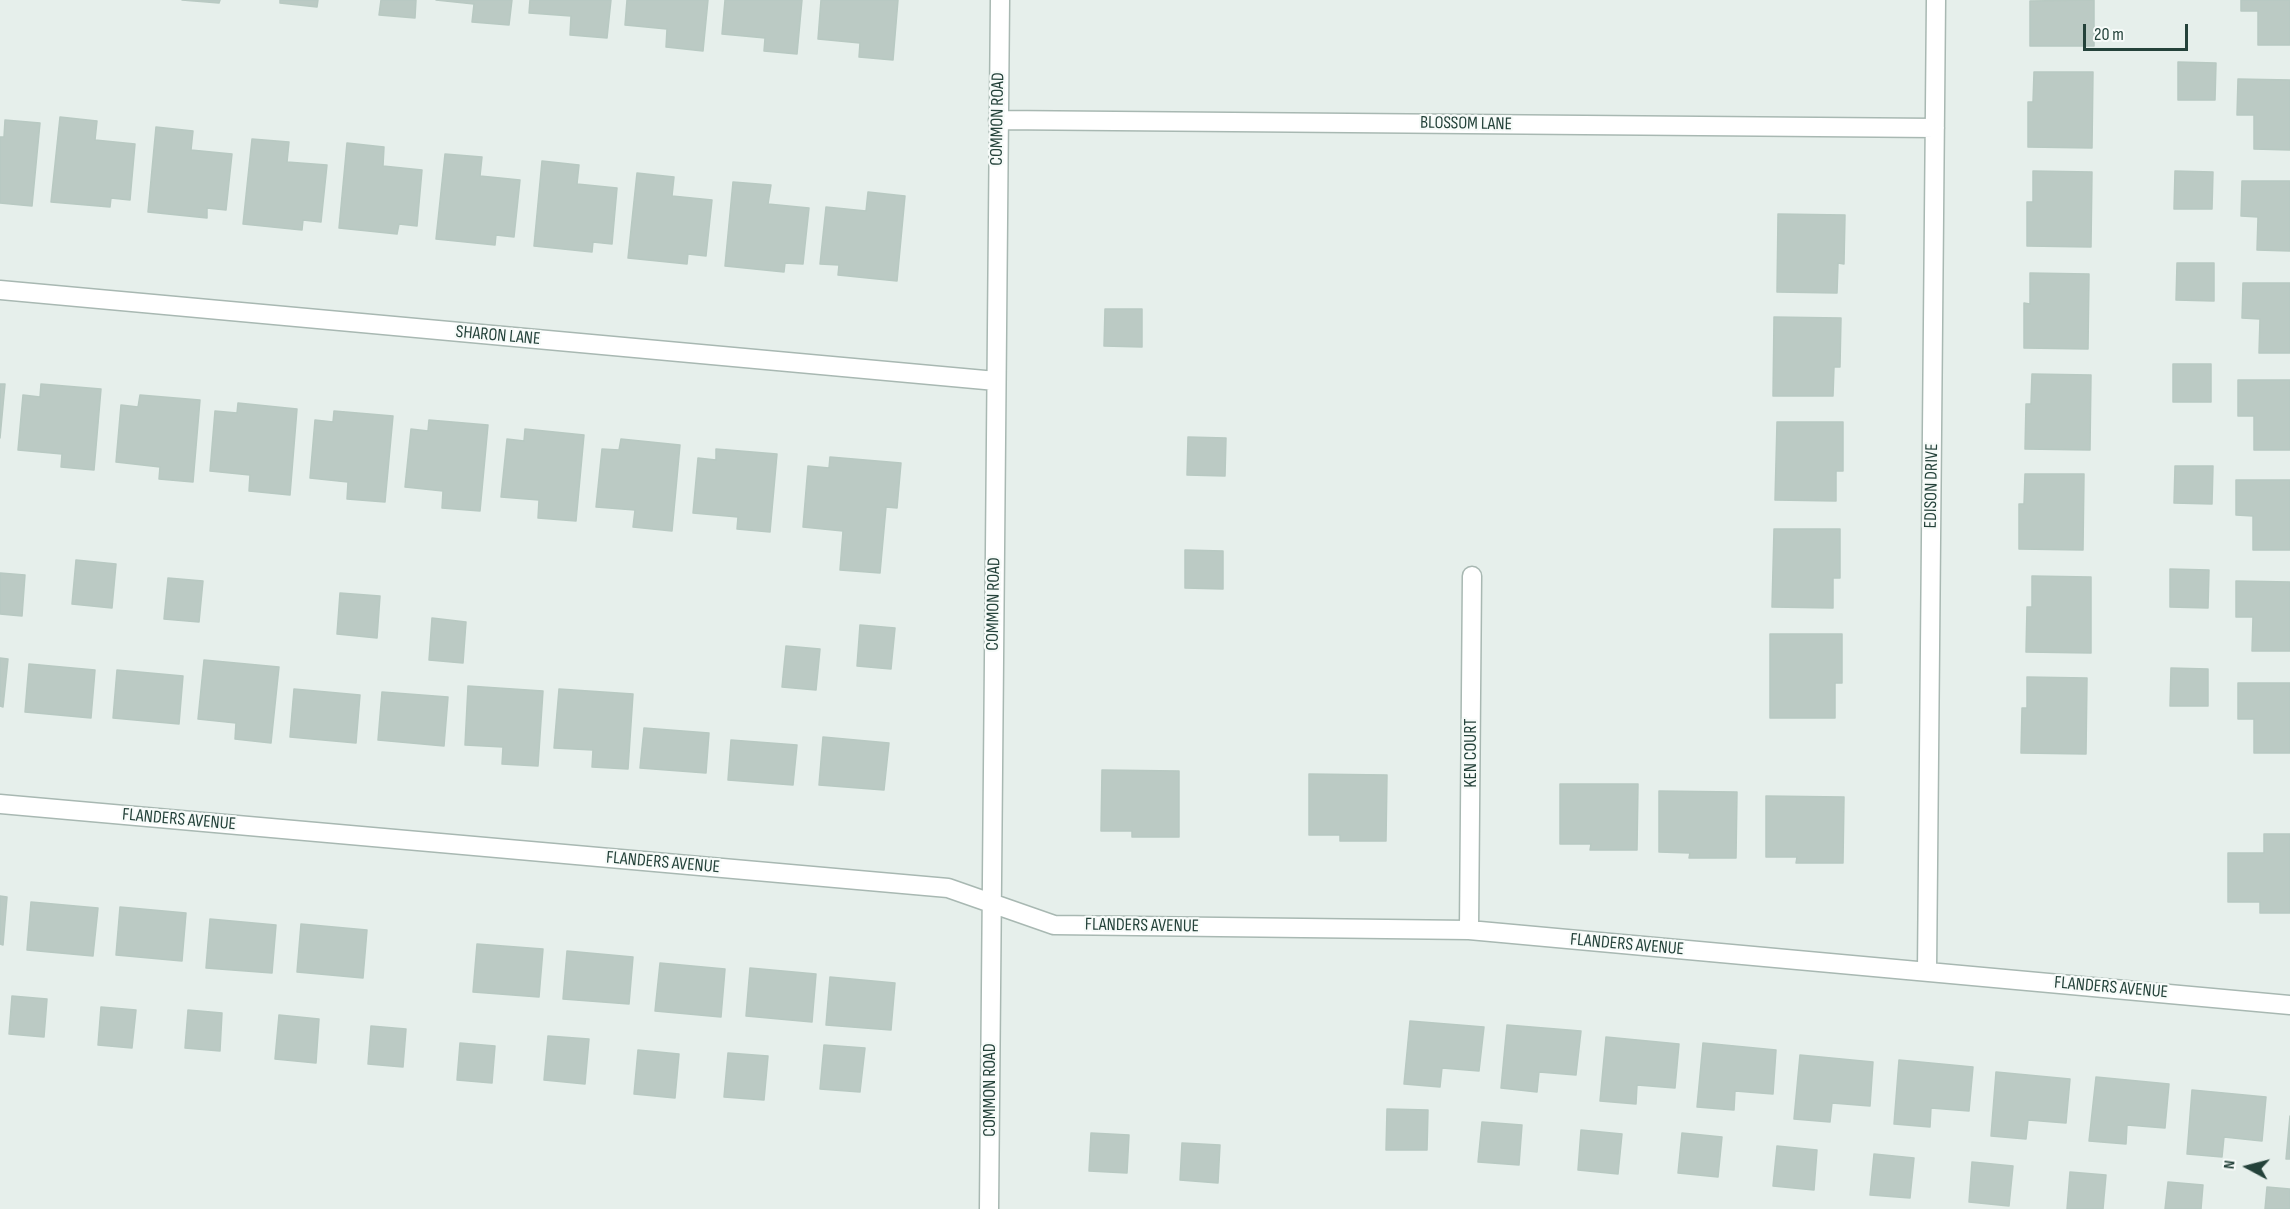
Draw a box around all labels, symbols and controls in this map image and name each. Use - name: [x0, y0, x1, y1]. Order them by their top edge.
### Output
- scale bar: [2086, 12, 2191, 50]
- text: 20 m: [2094, 24, 2124, 45]
- street label: COMMON ROAD: [986, 72, 1010, 166]
- street label: BLOSSOM LANE: [1420, 112, 1512, 136]
- street label: SHARON LANE: [455, 322, 541, 350]
- street label: EDISON DRIVE: [1920, 443, 1944, 529]
- street label: COMMON ROAD: [982, 557, 1006, 651]
- street label: KEN COURT: [1460, 718, 1482, 788]
- street label: FLANDERS AVENUE: [121, 804, 237, 836]
- street label: FLANDERS AVENUE: [605, 847, 721, 879]
- street label: FLANDERS AVENUE: [1085, 914, 1199, 938]
- street label: FLANDERS AVENUE: [1569, 929, 1685, 961]
- street label: FLANDERS AVENUE: [2053, 972, 2169, 1004]
- street label: COMMON ROAD: [979, 1043, 1001, 1137]
- north arrow: [2218, 1137, 2278, 1197]
- text: N: [2220, 1159, 2240, 1170]

